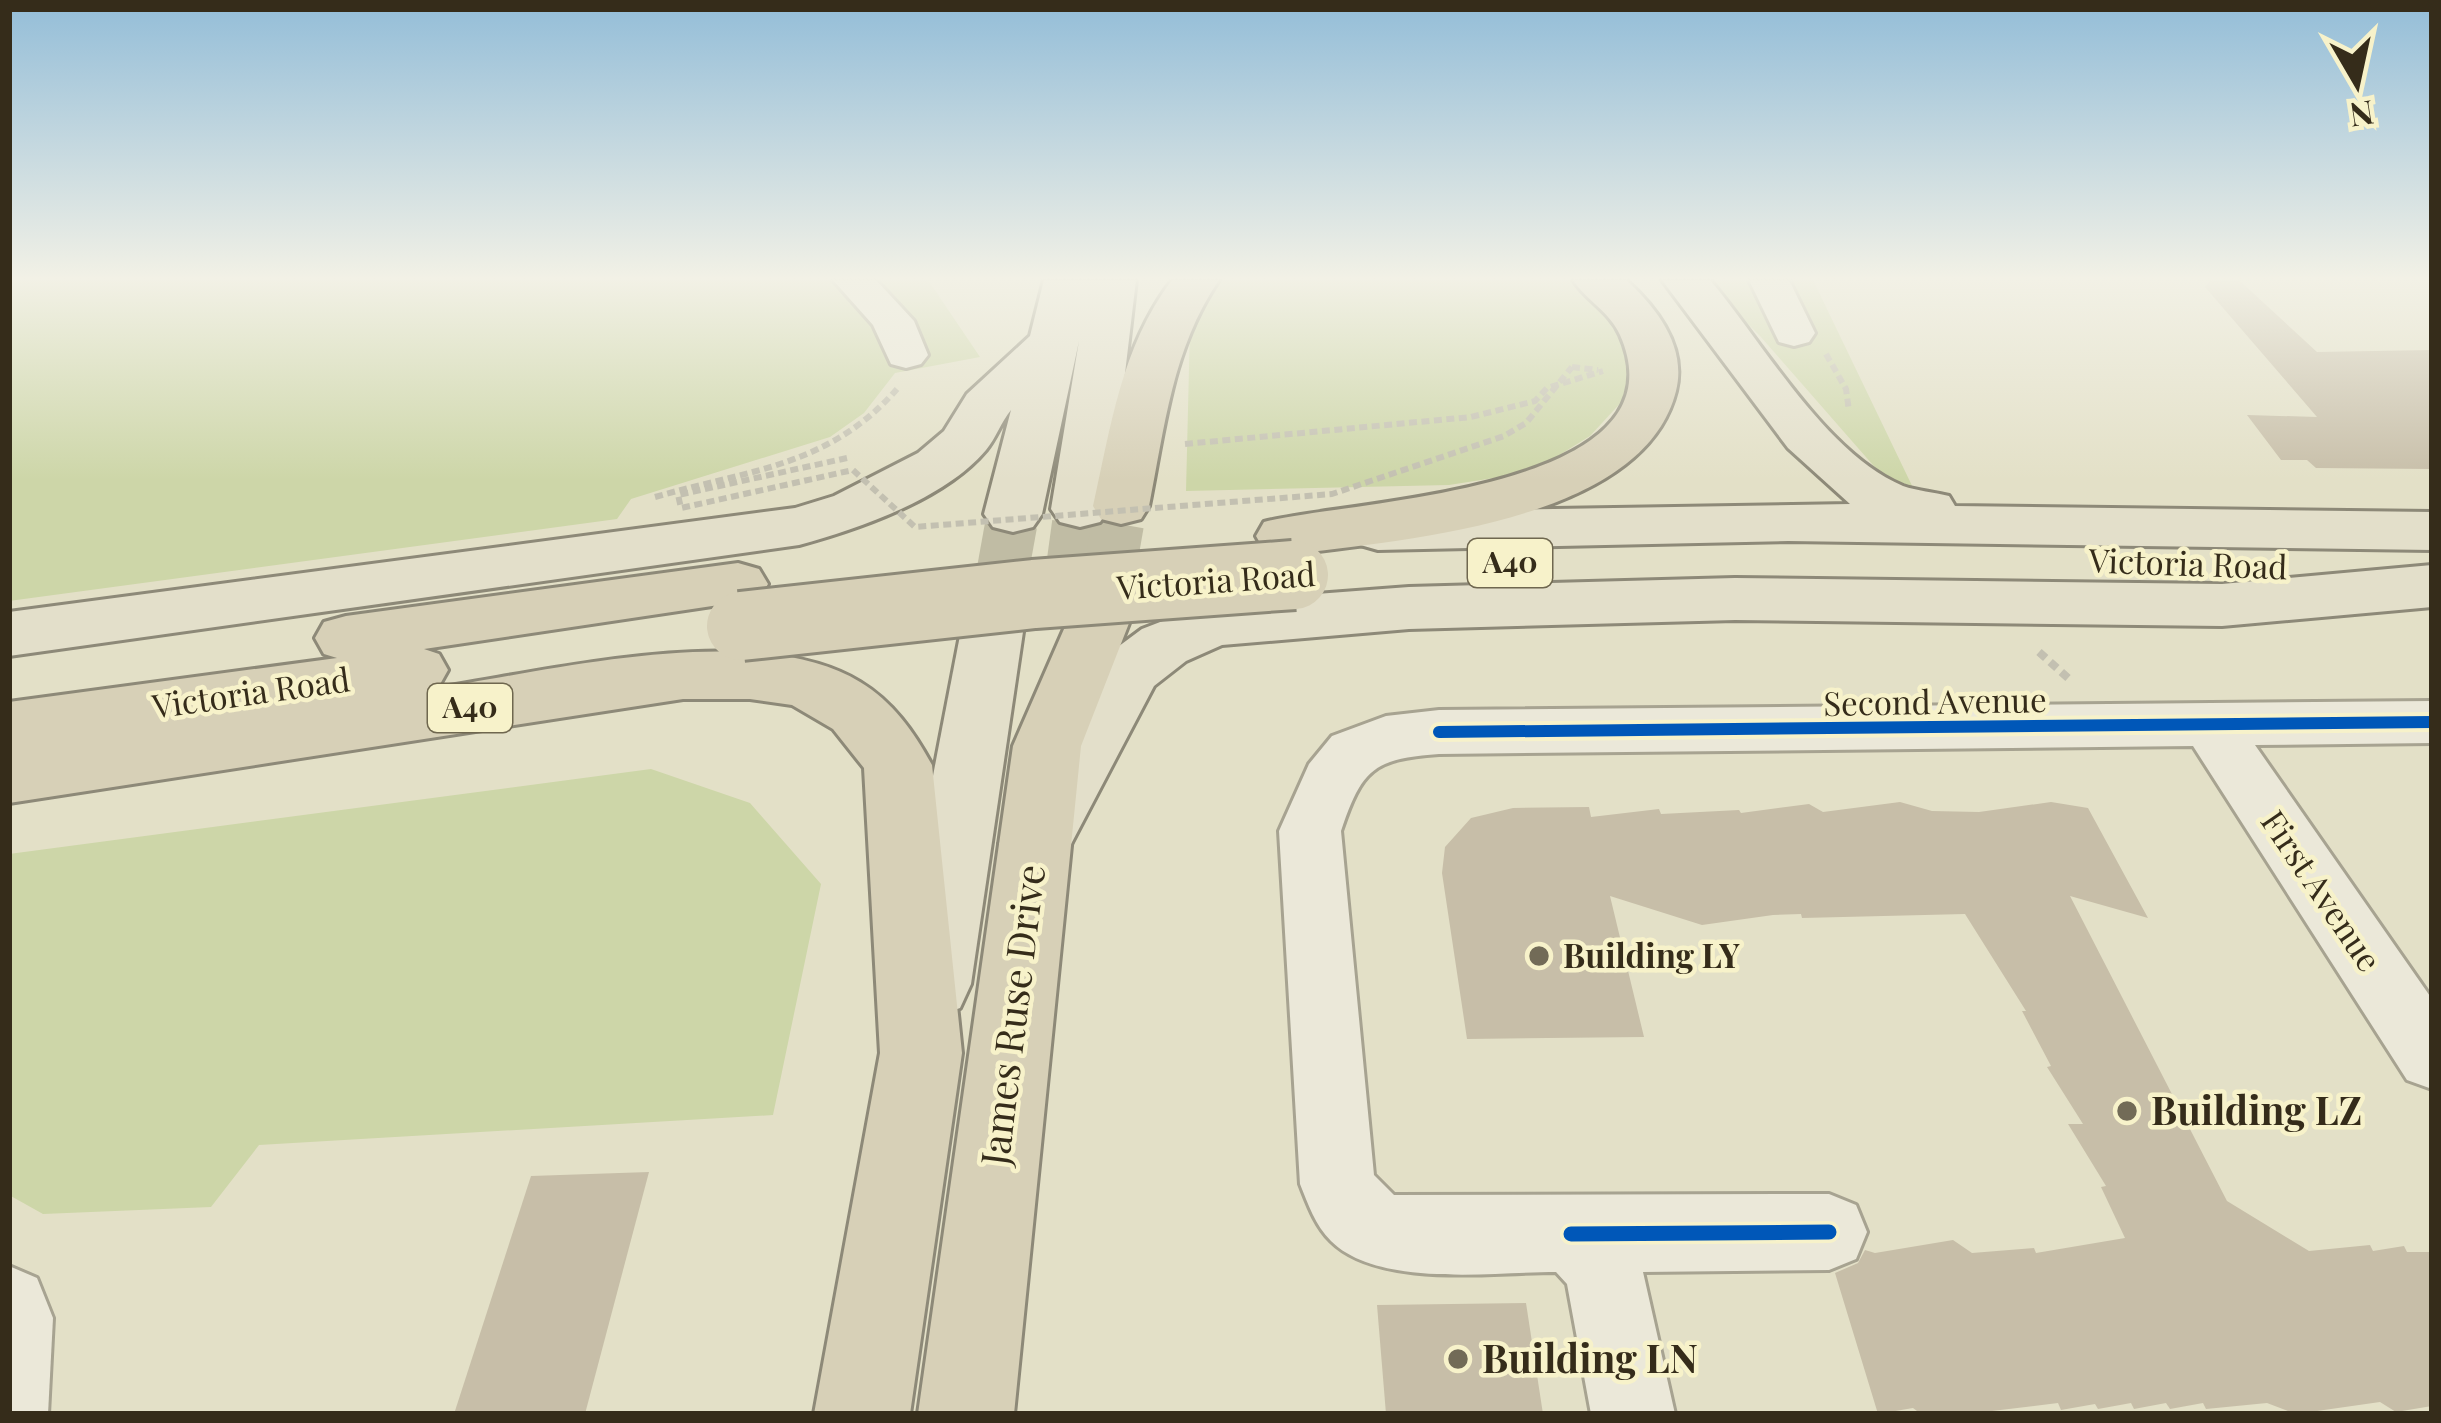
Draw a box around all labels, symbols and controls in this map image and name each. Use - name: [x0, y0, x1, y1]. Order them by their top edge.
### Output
- north arrow: [2297, 24, 2417, 144]
- text: N: [2347, 92, 2377, 139]
- street label: Victoria Road: [2087, 537, 2288, 587]
- road number: A40: [1468, 539, 1552, 587]
- street label: Victoria Road: [1114, 550, 1317, 608]
- street label: Victoria Road: [148, 655, 352, 727]
- street label: Second Avenue: [1823, 676, 2047, 724]
- road number: A40: [428, 684, 512, 732]
- street label: First Avenue: [2253, 801, 2393, 979]
- street label: James Ruse Drive: [967, 861, 1055, 1169]
- place label: Building LY: [1563, 932, 1740, 976]
- marker: Building LY: [1526, 943, 1552, 969]
- place label: Building LZ: [2151, 1083, 2362, 1135]
- marker: Building LZ: [2114, 1098, 2140, 1124]
- place label: Building LN: [1482, 1331, 1698, 1383]
- marker: Building LN: [1445, 1346, 1471, 1372]

